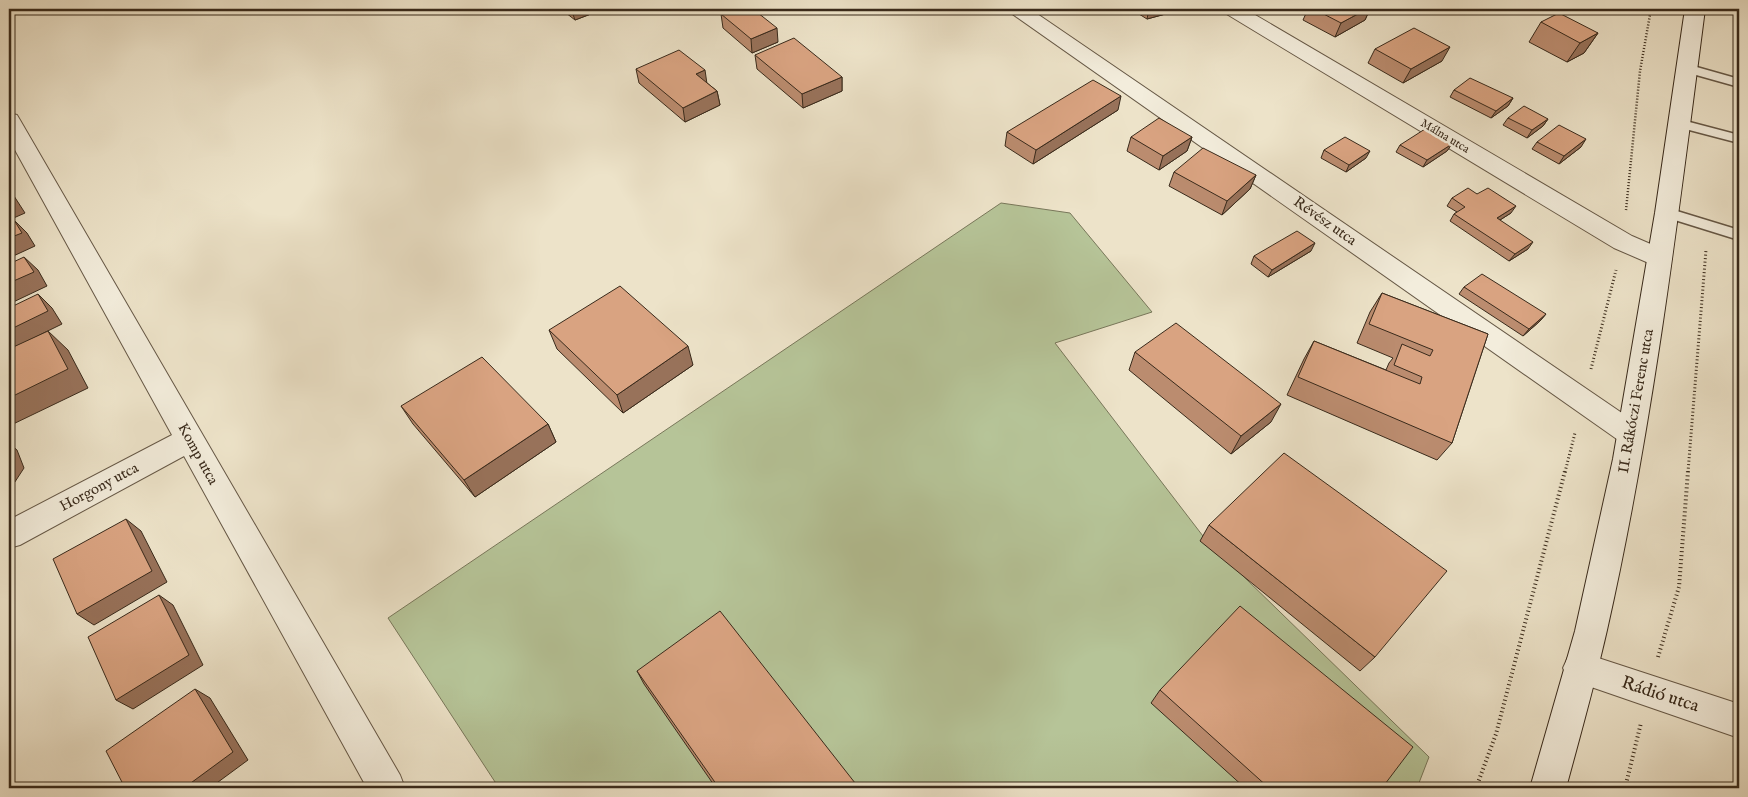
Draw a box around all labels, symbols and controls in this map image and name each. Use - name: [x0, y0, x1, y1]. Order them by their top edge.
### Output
- street label: Málna utca: [1418, 116, 1473, 157]
- street label: Révész utca: [1290, 192, 1361, 250]
- street label: II. Rákóczi Ferenc utca: [1614, 327, 1658, 475]
- street label: Komp utca: [173, 420, 223, 489]
- street label: Horgony utca: [56, 458, 142, 516]
- street label: Rádió utca: [1618, 672, 1702, 718]

